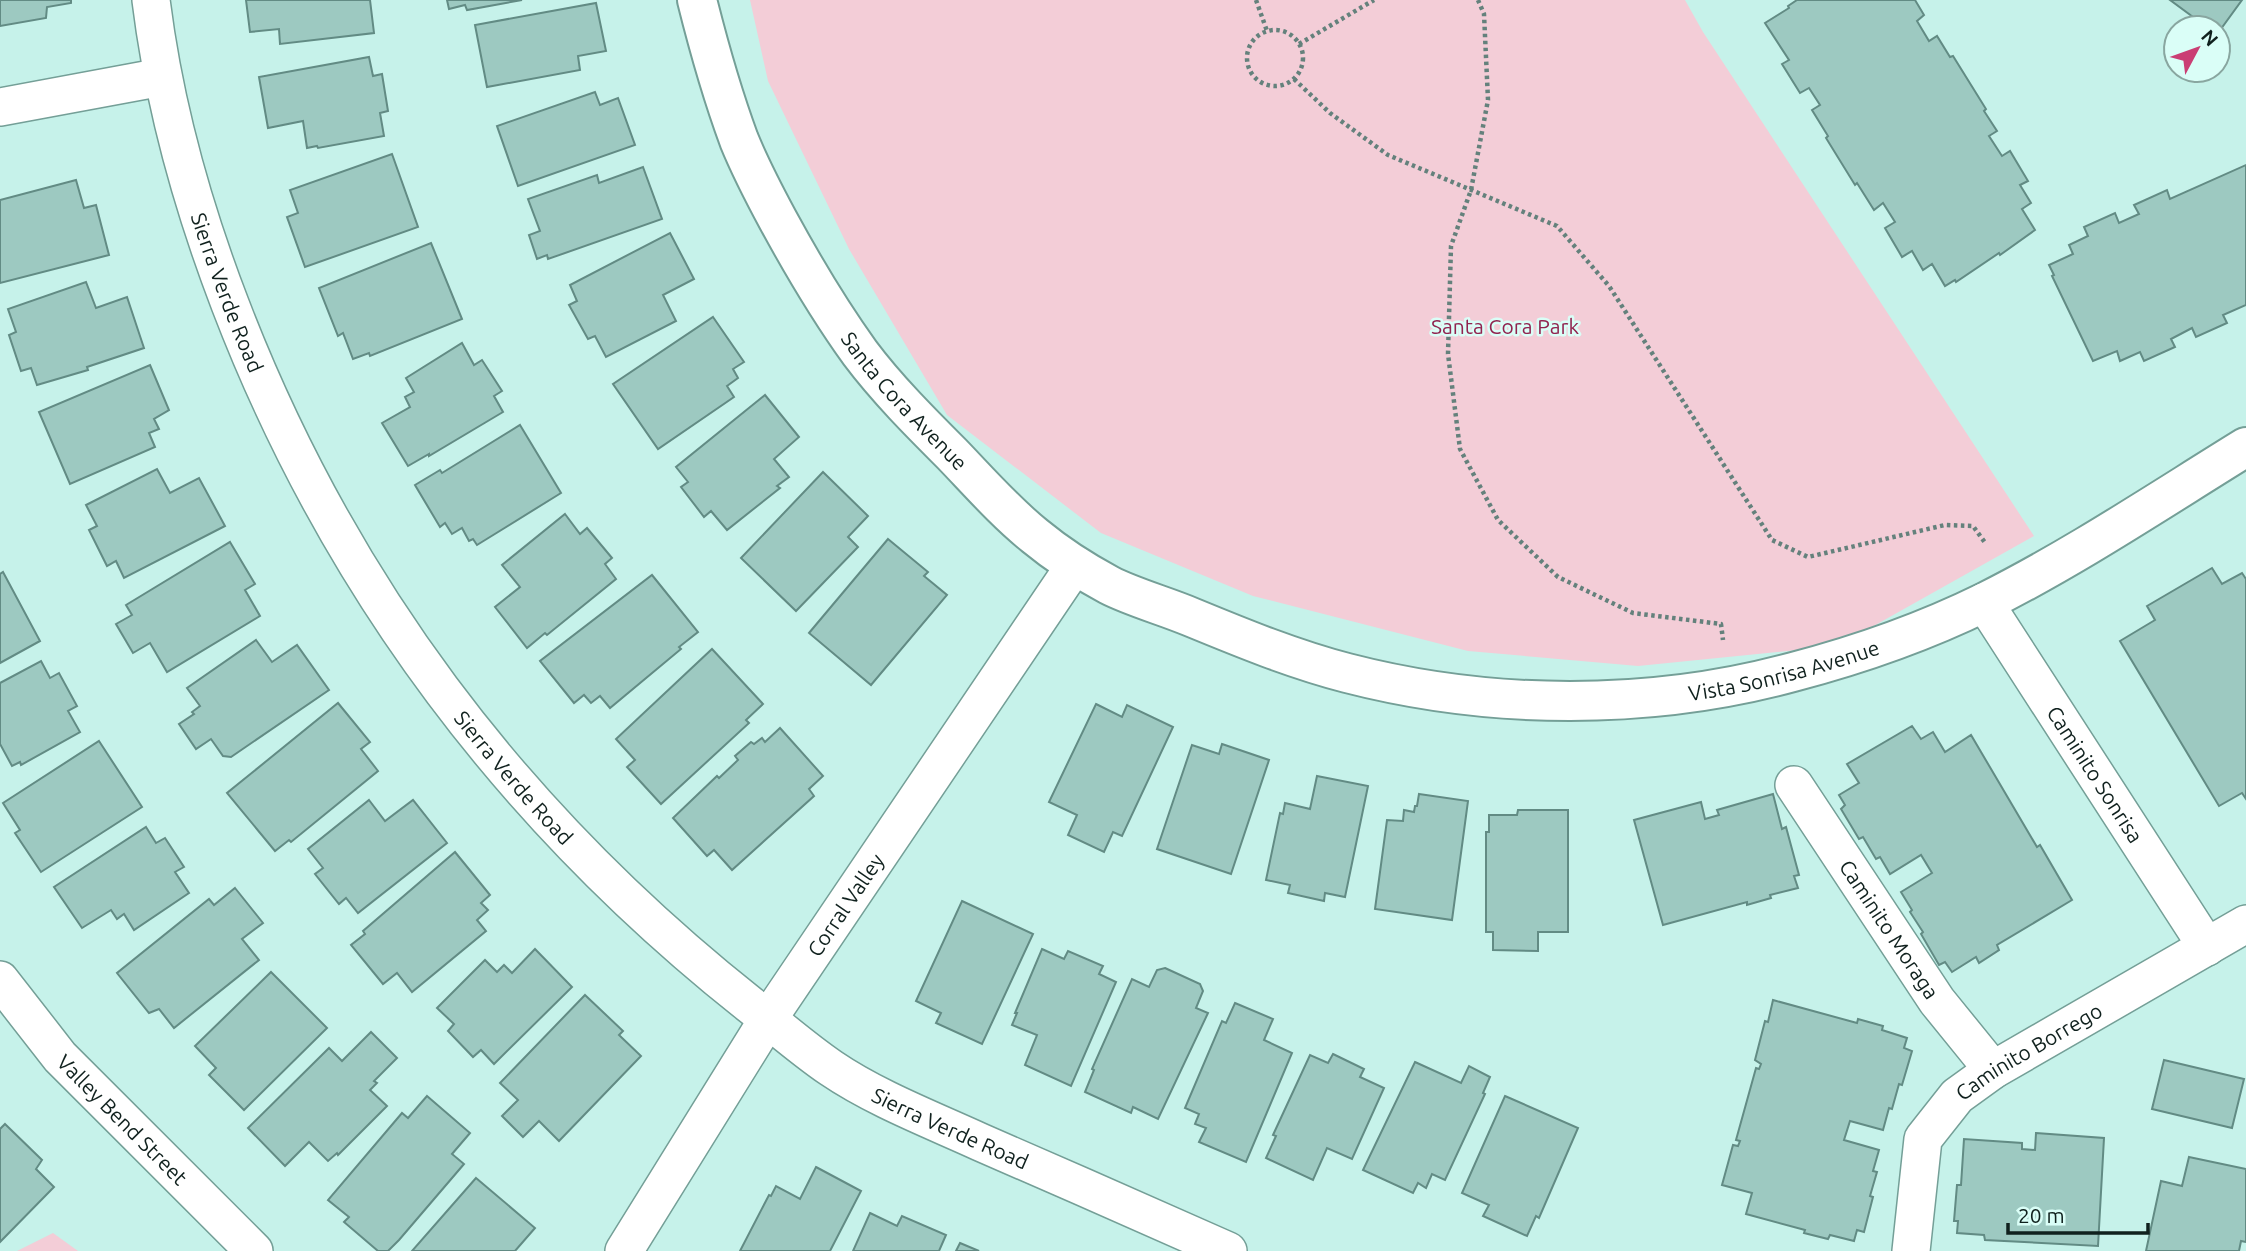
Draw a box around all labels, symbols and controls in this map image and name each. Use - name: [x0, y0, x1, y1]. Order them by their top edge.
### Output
- north arrow: [2162, 14, 2232, 84]
- text: N: [2197, 25, 2223, 50]
- street label: Sierra Verde Road: [187, 210, 268, 376]
- park label: Santa Cora Park: [1431, 314, 1579, 338]
- street label: Santa Cora Avenue: [837, 327, 973, 475]
- street label: Vista Sonrisa Avenue: [1687, 635, 1882, 705]
- street label: Caminito Sonrisa: [2042, 701, 2148, 847]
- street label: Sierra Verde Road: [450, 706, 578, 849]
- street label: Corral Valley: [802, 849, 888, 961]
- street label: Caminito Moraga: [1835, 855, 1944, 1003]
- street label: Caminito Borrego: [1951, 998, 2106, 1105]
- street label: Valley Bend Street: [52, 1049, 193, 1190]
- street label: Sierra Verde Road: [868, 1082, 1032, 1174]
- scale bar: [2008, 1192, 2148, 1236]
- text: 20 m: [2018, 1203, 2065, 1227]

